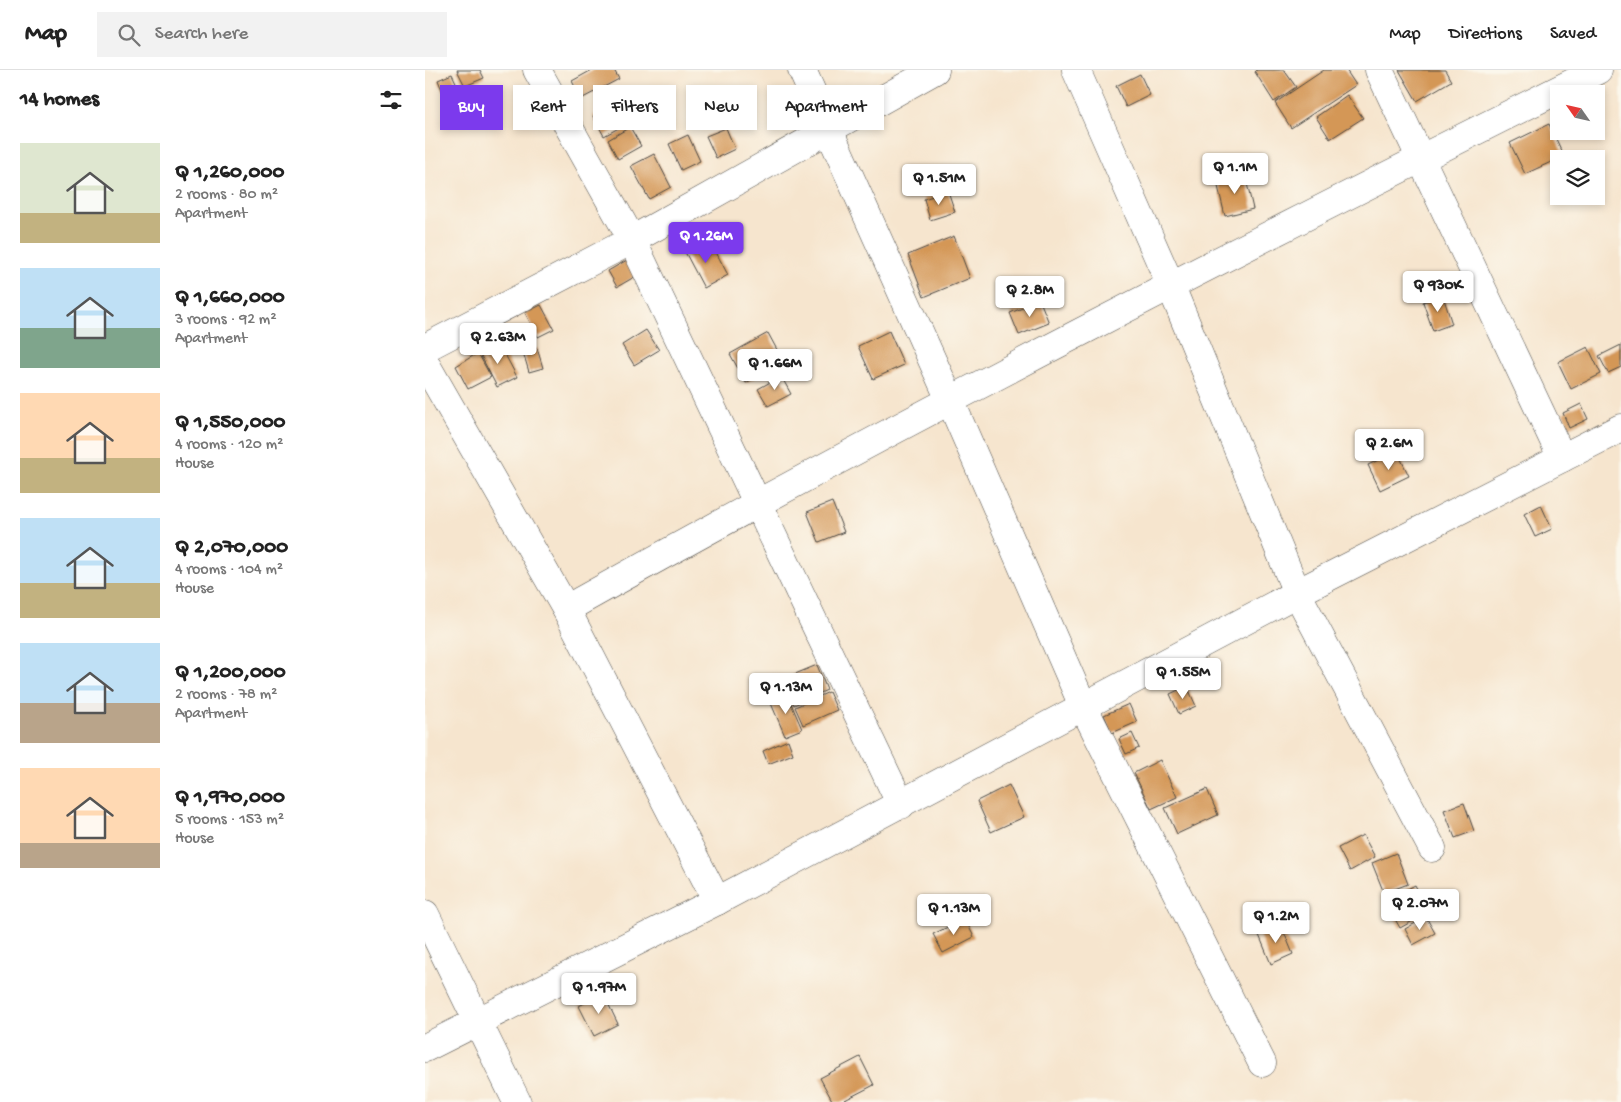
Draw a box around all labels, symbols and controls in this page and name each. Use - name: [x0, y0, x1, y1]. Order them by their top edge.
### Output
- search box: [97, 12, 447, 57]
- text: Map: [25, 20, 67, 49]
- icon: search: [115, 21, 143, 49]
- text: Search here: [155, 23, 248, 46]
- text: Map: [1389, 24, 1421, 45]
- text: Directions: [1449, 24, 1522, 45]
- text: Saved: [1550, 24, 1596, 45]
- chip: Buy: [440, 85, 503, 130]
- chip: Rent: [513, 85, 583, 130]
- chip: Filters: [593, 85, 676, 130]
- chip: New: [686, 85, 757, 130]
- chip: Apartment: [767, 85, 884, 130]
- north arrow: [1550, 85, 1605, 140]
- map controls: [1550, 85, 1605, 205]
- icon: filters: [377, 86, 405, 114]
- text: 14 homes: [20, 88, 99, 113]
- button: layers: [1550, 150, 1605, 205]
- pin: Q 1.1M: [1194, 152, 1276, 195]
- text: Q 1.1M: [1213, 159, 1257, 178]
- text: Q 1,260,000: [175, 161, 284, 186]
- icon: home: [60, 163, 120, 223]
- pin: Q 1.51M: [893, 164, 985, 206]
- text: Q 1.51M: [913, 170, 965, 189]
- text: 2 rooms · 80 m²: [175, 186, 278, 205]
- text: Apartment: [175, 205, 247, 224]
- pin: Q 1.26M: [660, 222, 752, 264]
- text: Q 1.26M: [679, 228, 733, 247]
- pin: Q 930K: [1397, 270, 1479, 313]
- pin: Q 2.8M: [989, 276, 1071, 318]
- text: Q 930K: [1414, 277, 1462, 296]
- text: Q 2.8M: [1006, 282, 1054, 301]
- text: Q 1,660,000: [175, 286, 285, 311]
- icon: home: [60, 288, 120, 348]
- text: 3 rooms · 92 m²: [175, 311, 277, 330]
- pin: Q 2.63M: [452, 322, 544, 365]
- text: Q 2.63M: [471, 329, 525, 348]
- text: Apartment: [175, 330, 247, 349]
- pin: Q 1.66M: [729, 348, 821, 391]
- text: Q 1.66M: [748, 355, 802, 374]
- text: Q 1,550,000: [175, 411, 286, 436]
- icon: home: [60, 413, 120, 473]
- pin: Q 2.6M: [1348, 428, 1430, 471]
- text: Q 2.6M: [1366, 435, 1412, 454]
- text: 4 rooms · 120 m²: [175, 436, 283, 455]
- text: House: [175, 455, 214, 474]
- text: Q 2,070,000: [175, 536, 288, 561]
- icon: home: [60, 538, 120, 598]
- text: 4 rooms · 104 m²: [175, 561, 283, 580]
- text: House: [175, 580, 214, 599]
- pin: Q 1.55M: [1137, 658, 1229, 700]
- text: Q 1,200,000: [175, 661, 286, 686]
- icon: home: [60, 663, 120, 723]
- text: Q 1.55M: [1156, 664, 1210, 683]
- pin: Q 1.13M: [740, 672, 832, 715]
- text: Q 1.13M: [760, 679, 812, 698]
- text: 2 rooms · 78 m²: [175, 686, 277, 705]
- text: Apartment: [175, 705, 247, 724]
- text: Q 1,970,000: [175, 786, 285, 811]
- icon: home: [60, 788, 120, 848]
- text: 5 rooms · 153 m²: [175, 811, 284, 830]
- text: House: [175, 830, 214, 849]
- pin: Q 2.07M: [1374, 888, 1466, 931]
- pin: Q 1.13M: [908, 894, 1000, 936]
- text: Q 2.07M: [1392, 895, 1448, 914]
- text: Q 1.13M: [928, 900, 980, 919]
- pin: Q 1.2M: [1235, 902, 1317, 944]
- text: Q 1.2M: [1254, 908, 1298, 927]
- pin: Q 1.97M: [553, 972, 645, 1015]
- text: Q 1.97M: [572, 979, 626, 998]

